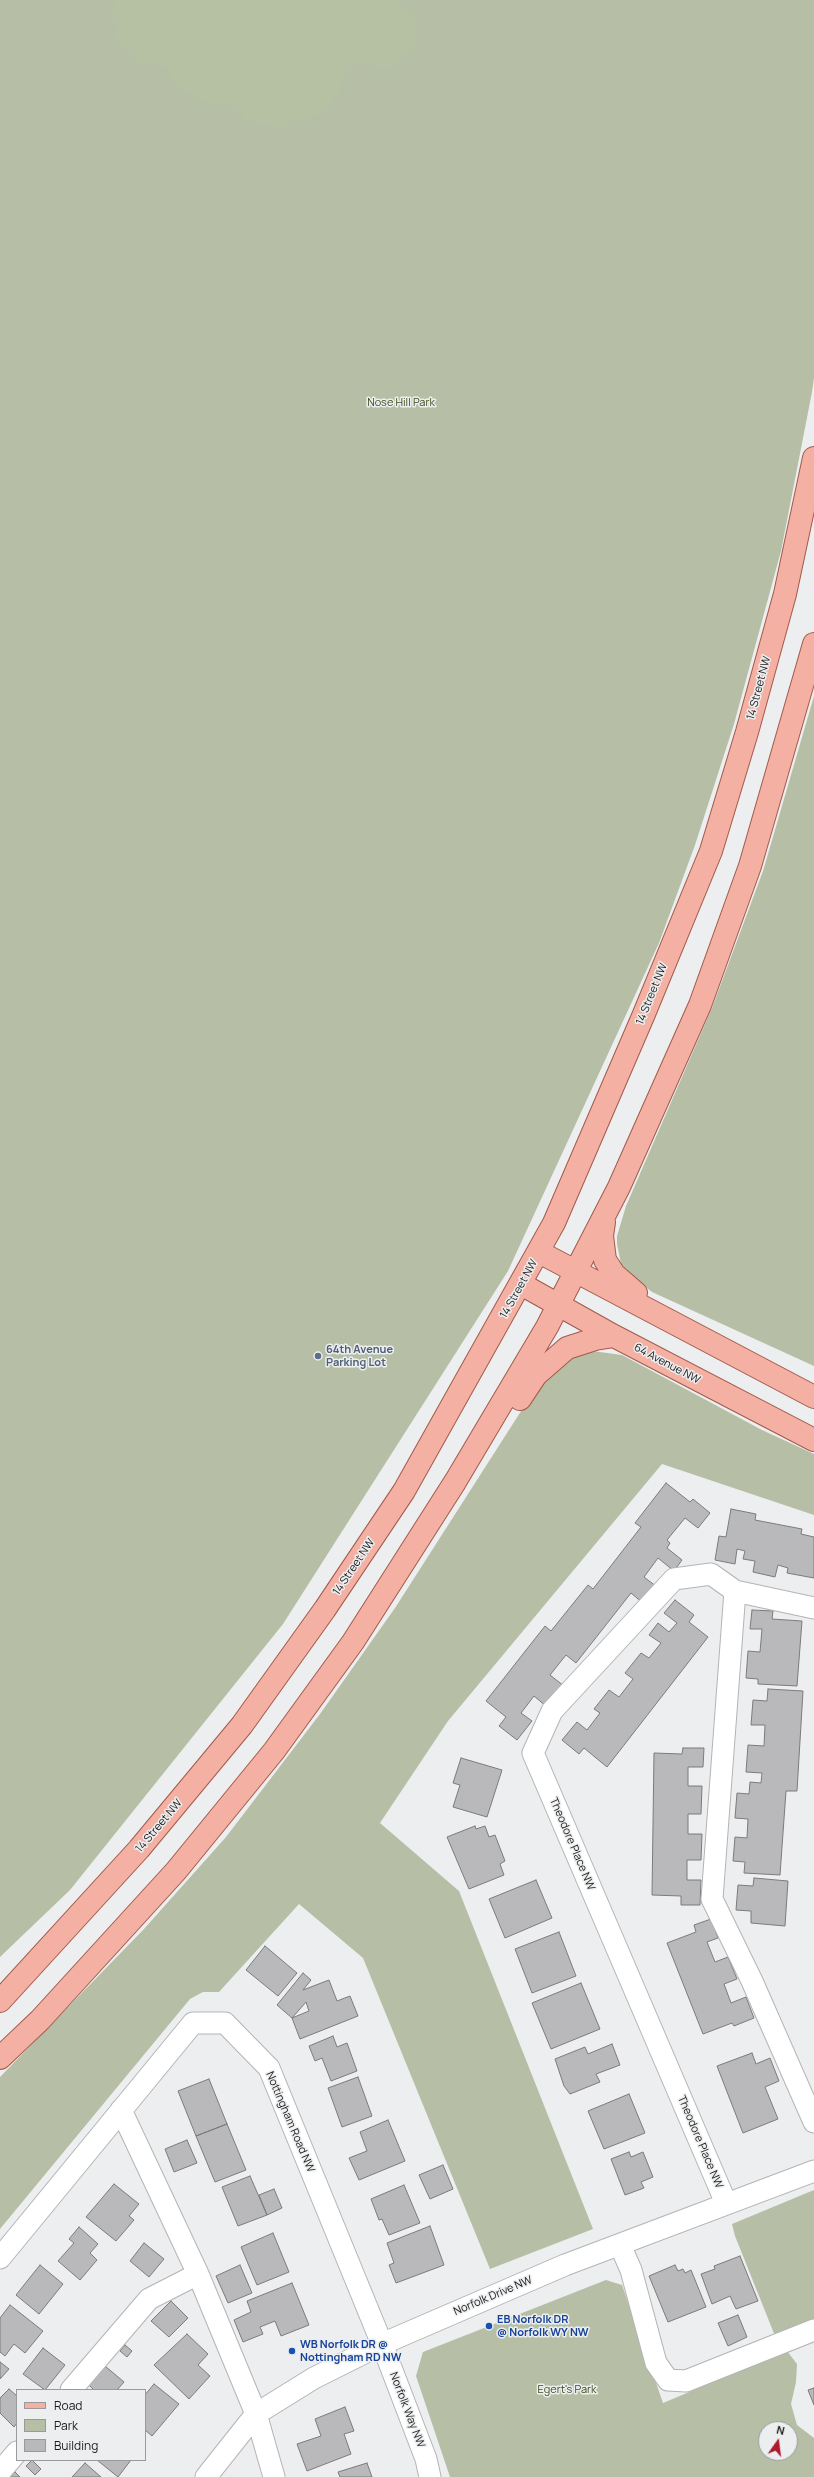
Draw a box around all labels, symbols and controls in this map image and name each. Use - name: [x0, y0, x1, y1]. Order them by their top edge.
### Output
- park label: Nose Hill Park: [367, 396, 435, 410]
- street label: 14 Street NW: [744, 655, 774, 721]
- street label: 14 Street NW: [634, 961, 670, 1027]
- street label: 14 Street NW: [497, 1257, 541, 1321]
- street label: 64 Avenue NW: [632, 1341, 702, 1387]
- place label: 64th Avenue Parking Lot: [326, 1343, 393, 1369]
- marker: 64th Avenue Parking Lot: [313, 1351, 323, 1361]
- street label: 14 Street NW: [330, 1536, 378, 1598]
- street label: Theodore Place NW: [547, 1796, 597, 1892]
- street label: 14 Street NW: [133, 1797, 185, 1855]
- street label: Nottingham Road NW: [263, 2070, 317, 2174]
- street label: Theodore Place NW: [675, 2094, 725, 2190]
- street label: Norfolk Drive NW: [452, 2273, 534, 2319]
- place label: EB Norfolk DR @ Norfolk WY NW: [497, 2313, 589, 2339]
- marker: EB Norfolk DR @ Norfolk WY NW: [484, 2321, 494, 2331]
- place label: WB Norfolk DR @ Nottingham RD NW: [300, 2338, 401, 2364]
- marker: WB Norfolk DR @ Nottingham RD NW: [287, 2346, 297, 2356]
- street label: Norfolk Way NW: [387, 2370, 427, 2450]
- park label: Egert's Park: [538, 2383, 596, 2397]
- legend: [16, 2389, 146, 2461]
- text: Road: [54, 2397, 82, 2414]
- text: Park: [54, 2417, 78, 2434]
- north arrow: [758, 2421, 798, 2461]
- text: N: [775, 2422, 786, 2438]
- text: Building: [54, 2437, 98, 2454]

